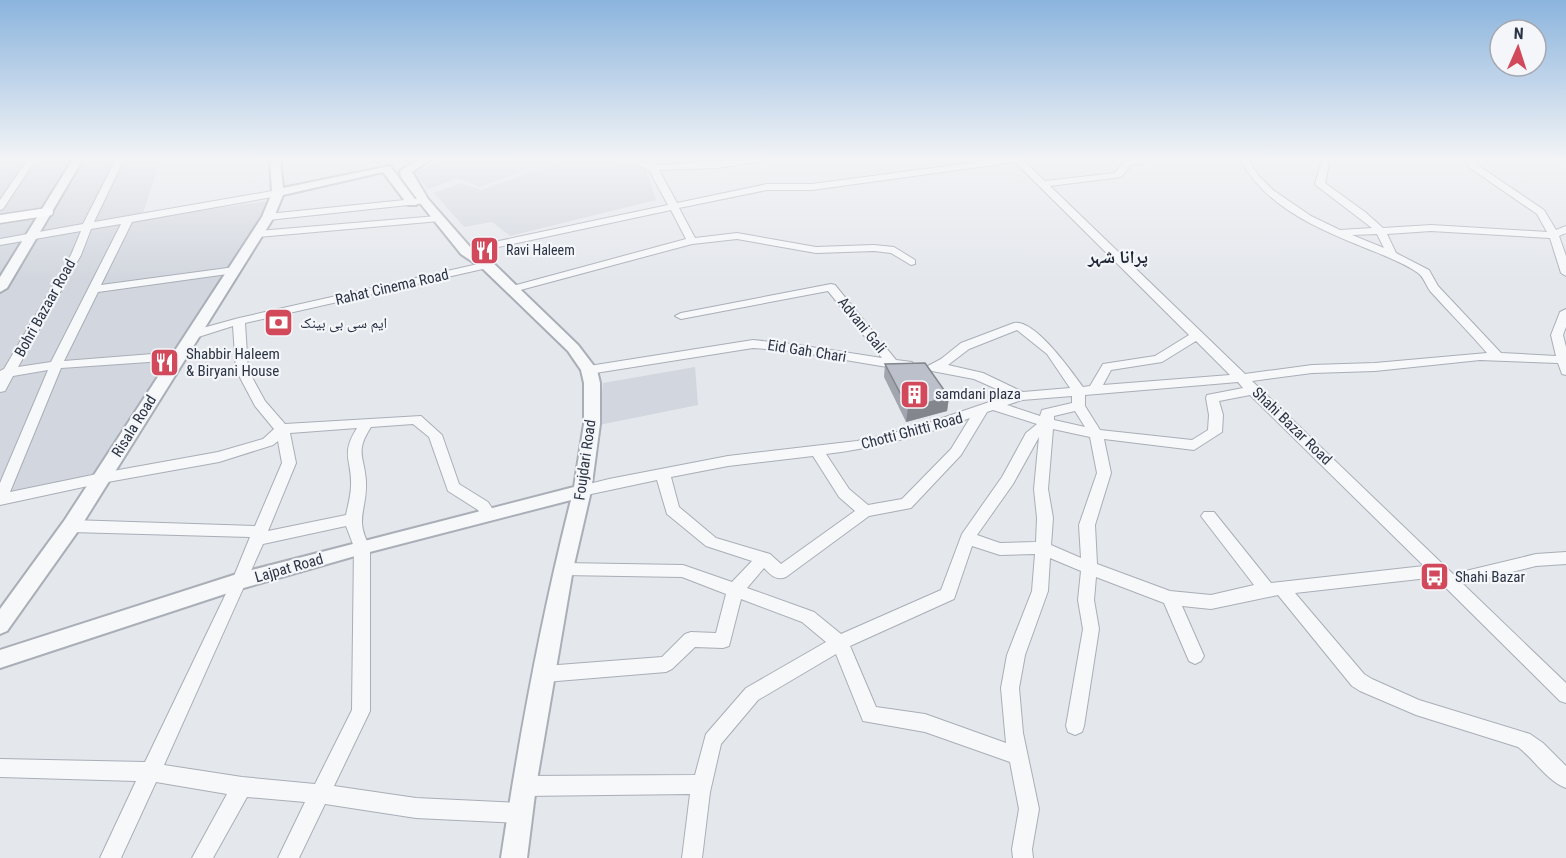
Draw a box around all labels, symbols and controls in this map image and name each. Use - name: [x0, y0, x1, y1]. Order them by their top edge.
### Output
- north arrow: [1488, 18, 1548, 78]
- text: N: [1513, 24, 1524, 43]
- restaurant icon: Ravi Haleem: [469, 234, 501, 266]
- place label: Ravi Haleem: [506, 242, 575, 258]
- district label: پرانا شہر: [1087, 246, 1148, 268]
- street label: Bohri Bazaar Road: [11, 256, 79, 360]
- street label: Rahat Cinema Road: [334, 265, 450, 309]
- street label: Advani Gali: [834, 293, 890, 357]
- bank icon: ایم سی بی بینک: [263, 307, 295, 339]
- place label: ایم سی بی بینک: [300, 314, 387, 333]
- street label: Eid Gah Chari: [766, 336, 848, 366]
- place label: Shabbir Haleem & Biryani House: [186, 345, 280, 380]
- restaurant icon: Shabbir Haleem & Biryani House: [149, 347, 181, 379]
- building icon: samdani plaza: [898, 378, 930, 410]
- street label: Shahi Bazar Road: [1248, 384, 1336, 468]
- place label: samdani plaza: [935, 385, 1021, 403]
- street label: Risala Road: [108, 392, 160, 460]
- street label: Chotti Ghitti Road: [859, 409, 965, 453]
- street label: Foujdari Road: [570, 418, 600, 502]
- street label: Lajpat Road: [253, 550, 325, 586]
- bus stop icon: Shahi Bazar: [1418, 561, 1450, 593]
- place label: Shahi Bazar: [1455, 568, 1525, 586]

